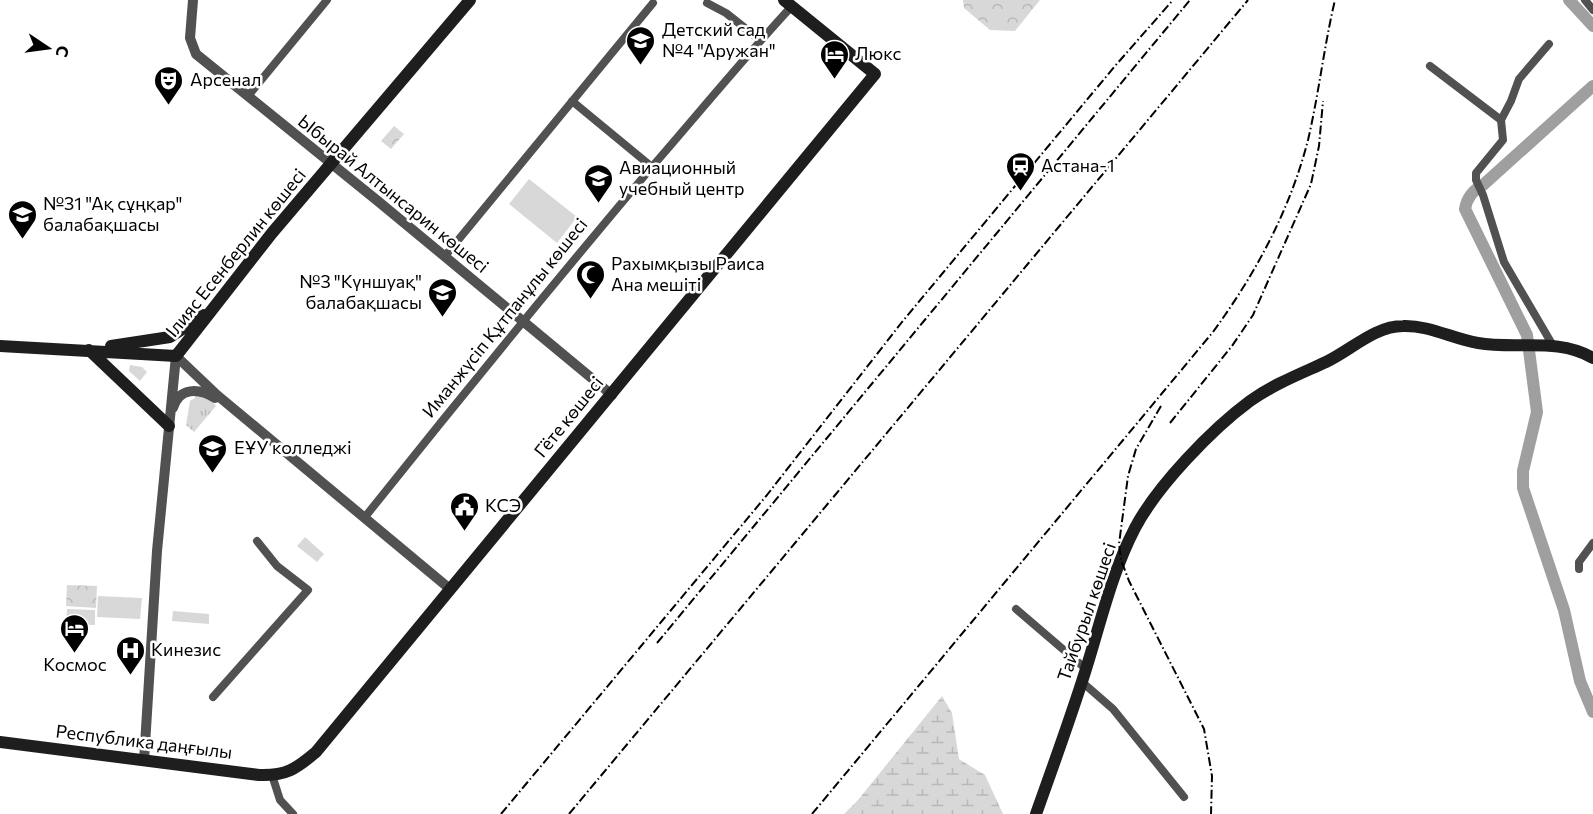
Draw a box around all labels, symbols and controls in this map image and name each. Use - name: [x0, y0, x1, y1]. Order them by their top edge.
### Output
- north arrow: [18, 18, 78, 78]
- place label: Детский сад №4 "Аружан": [662, 18, 776, 61]
- school or university icon: Детский сад №4 "Аружан": [625, 24, 657, 66]
- hotel icon: Люкс: [818, 38, 850, 80]
- place label: Люкс: [855, 42, 901, 64]
- text: С: [53, 44, 74, 59]
- theatre icon: Арсенал: [153, 64, 185, 106]
- place label: Арсенал: [190, 68, 261, 90]
- street label: Ыбырай Алтынсарин көшесі: [294, 109, 493, 277]
- station icon: Астана-1: [1004, 150, 1036, 192]
- place label: Астана-1: [1041, 154, 1115, 176]
- place label: Авиационный учебный центр: [619, 156, 745, 199]
- school or university icon: Авиационный учебный центр: [582, 162, 614, 204]
- street label: Ілияс Есенберлин көшесі: [161, 164, 310, 341]
- place label: №31 "Ақ сұңқар" балабақшасы: [43, 192, 183, 235]
- school or university icon: №31 "Ақ сұңқар" балабақшасы: [6, 198, 38, 240]
- street label: Иманжүсіп Құтпанұлы көшесі: [417, 213, 591, 421]
- place label: Рахымқызы Раиса Ана мешіті: [611, 252, 765, 295]
- mosque icon: Рахымқызы Раиса Ана мешіті: [574, 258, 606, 300]
- place label: №3 "Күншуақ" балабақшасы: [299, 270, 422, 313]
- school or university icon: №3 "Күншуақ" балабақшасы: [427, 276, 459, 318]
- street label: Гёте көшесі: [529, 372, 607, 461]
- school or university icon: ЕҰУ колледжі: [197, 432, 229, 474]
- place label: ЕҰУ колледжі: [234, 436, 352, 458]
- public building icon: КСЭ: [448, 490, 480, 532]
- place label: КСЭ: [485, 494, 521, 516]
- street label: Тайбурыл көшесі: [1052, 540, 1120, 684]
- hotel icon: Космос: [59, 612, 91, 654]
- hospital icon: Кинезис: [114, 634, 146, 676]
- place label: Кинезис: [151, 638, 221, 660]
- place label: Космос: [43, 653, 107, 675]
- street label: Республика даңғылы: [55, 719, 234, 763]

